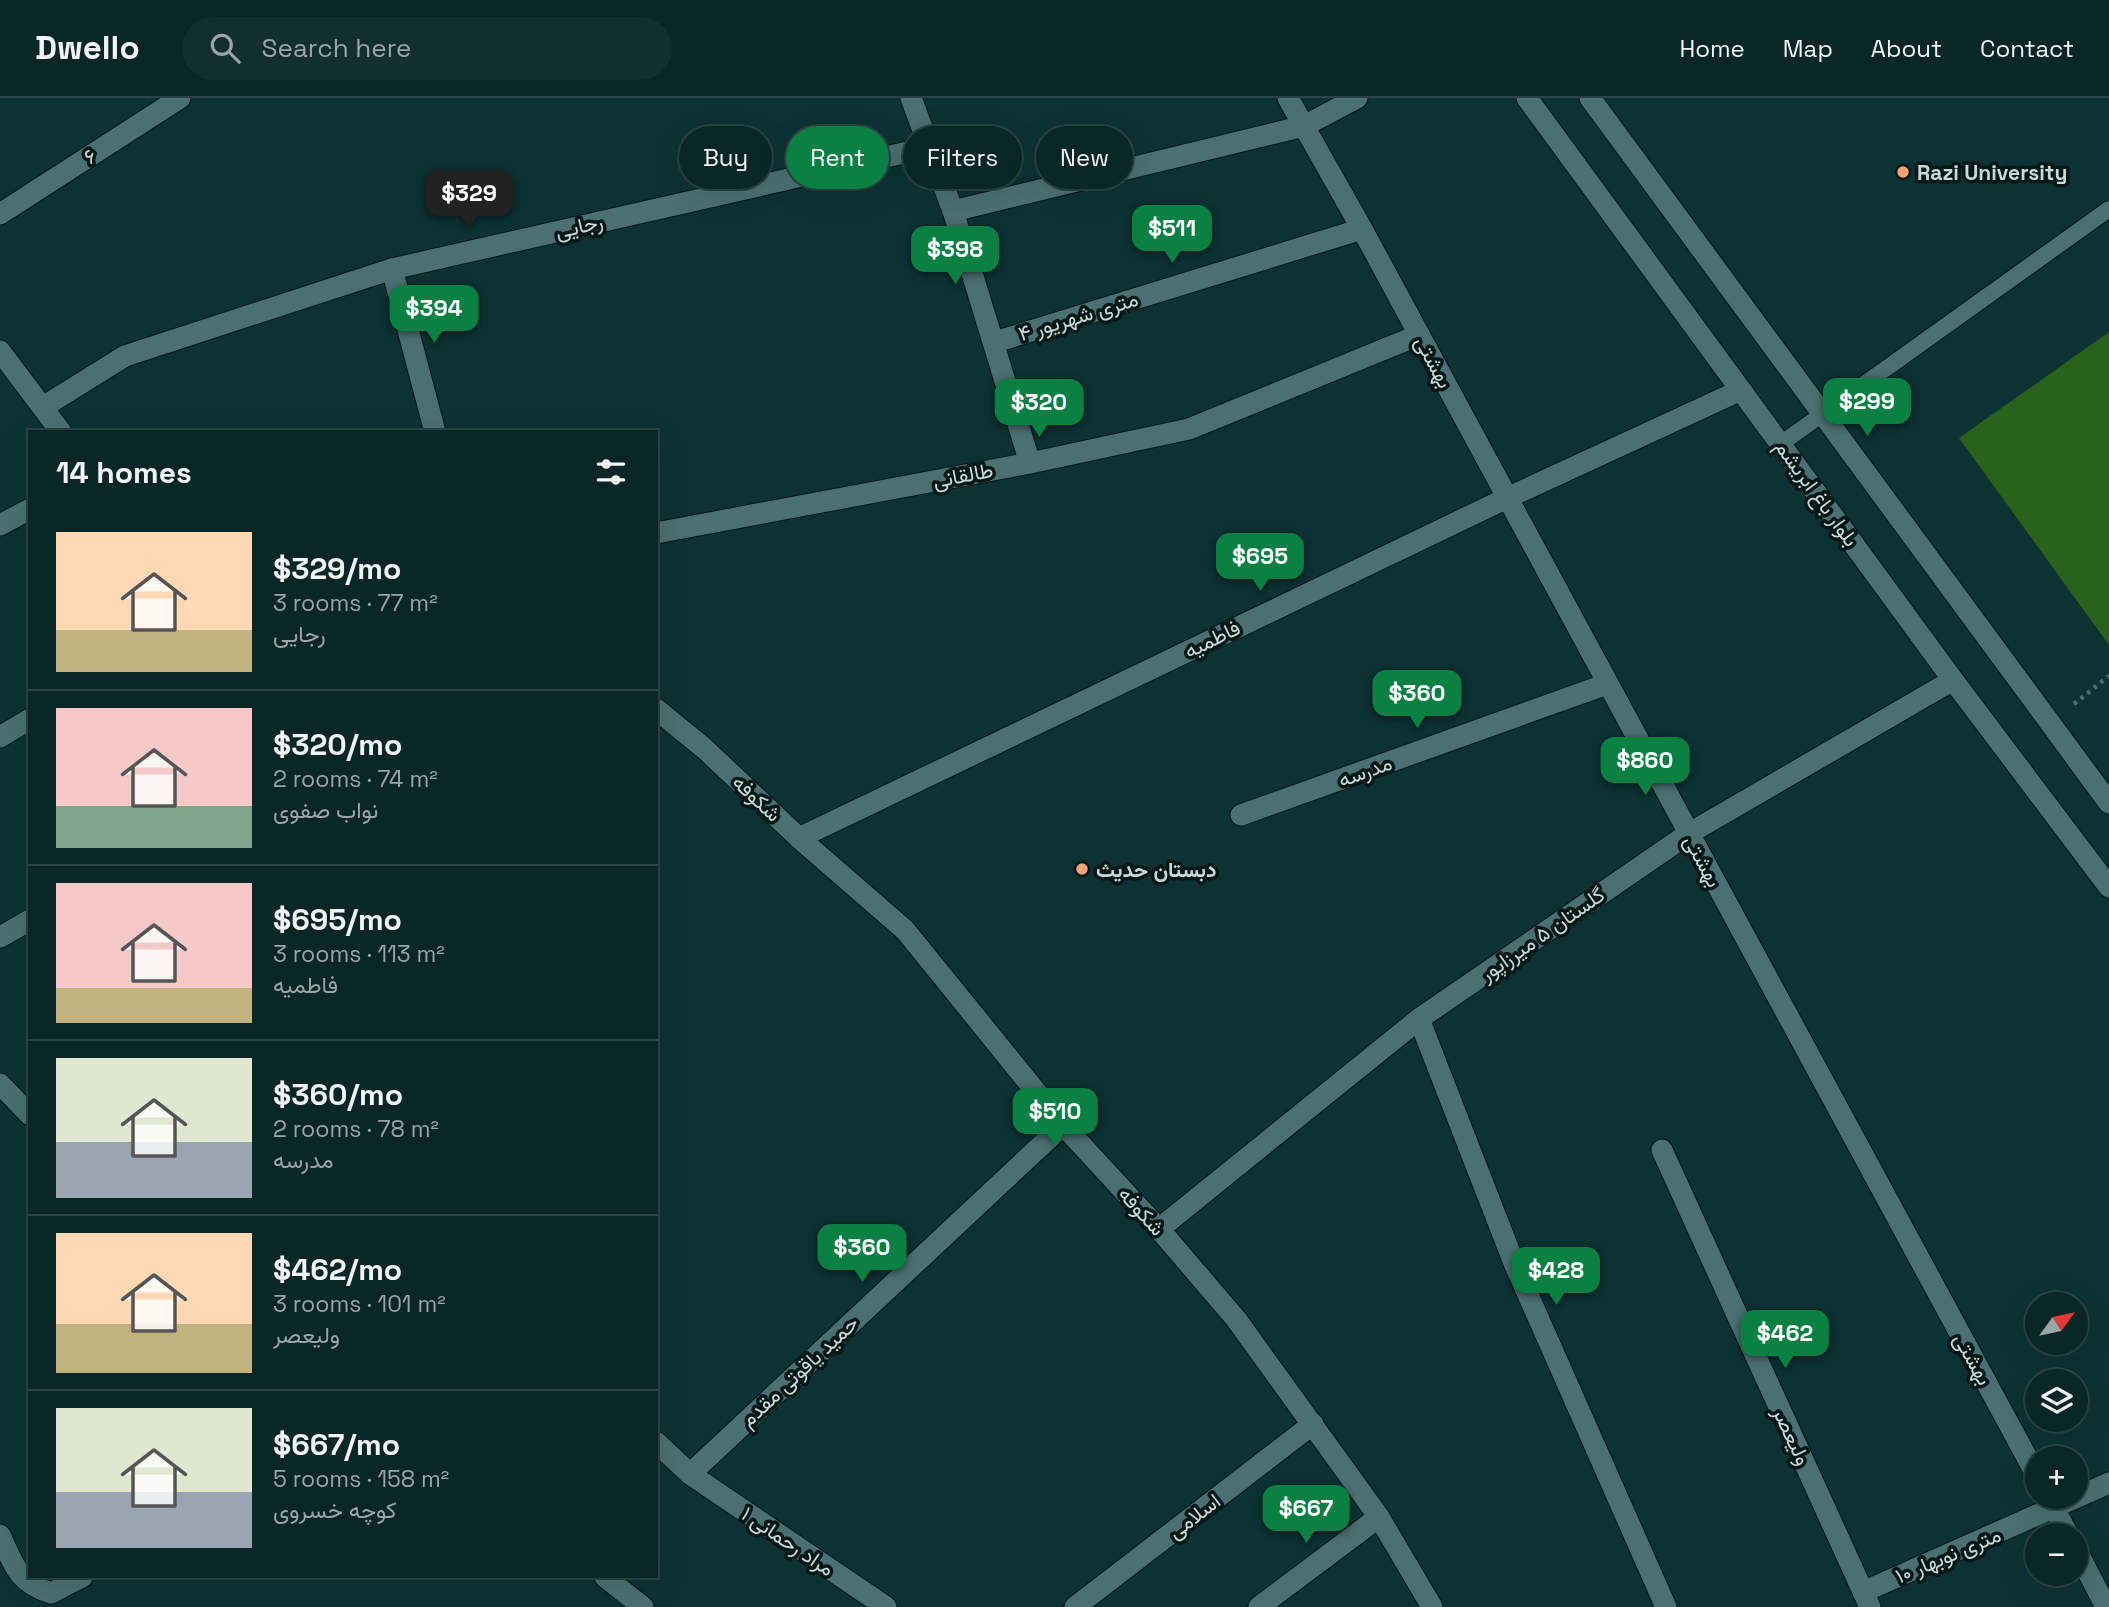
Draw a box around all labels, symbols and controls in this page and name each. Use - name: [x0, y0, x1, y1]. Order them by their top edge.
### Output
- search box: [182, 17, 672, 80]
- text: Dwello: [35, 27, 140, 69]
- icon: search: [206, 29, 244, 67]
- text: Search here: [262, 31, 411, 65]
- text: Home: [1679, 33, 1745, 64]
- text: Map: [1783, 33, 1833, 64]
- text: About: [1871, 33, 1942, 64]
- text: Contact: [1980, 33, 2074, 64]
- chip: Buy: [679, 126, 772, 189]
- chip: Rent: [786, 126, 889, 189]
- chip: Filters: [903, 126, 1022, 189]
- chip: New: [1036, 126, 1133, 189]
- street label: ۶: [78, 142, 102, 170]
- place label: Razi University: [1917, 159, 2067, 186]
- marker: Razi University: [1895, 164, 1911, 180]
- pin: $329: [428, 170, 510, 230]
- text: $329: [441, 178, 497, 208]
- pin: $511: [1131, 206, 1213, 265]
- street label: رجایی: [553, 207, 605, 245]
- text: $511: [1148, 213, 1196, 243]
- pin: $398: [914, 226, 996, 286]
- text: $398: [927, 234, 983, 264]
- street label: ۴ متری شهریور: [1015, 285, 1141, 347]
- pin: $394: [393, 286, 475, 345]
- text: $394: [406, 293, 462, 323]
- street label: بهشتی: [1409, 331, 1459, 393]
- pin: $299: [1826, 378, 1908, 438]
- pin: $320: [998, 380, 1080, 439]
- text: $299: [1839, 386, 1895, 416]
- text: $320: [1011, 387, 1067, 417]
- street label: بلوار باغ ابریشم: [1768, 434, 1865, 552]
- text: 14 homes: [56, 453, 192, 492]
- icon: filters: [592, 453, 630, 491]
- street label: طالقانی: [931, 456, 995, 494]
- pin: $695: [1219, 533, 1301, 593]
- text: $695: [1232, 541, 1288, 571]
- text: $329/mo: [273, 549, 401, 588]
- icon: home: [112, 560, 196, 644]
- text: 3 rooms · 77 m²: [273, 588, 438, 618]
- street label: فاطمیه: [1179, 614, 1245, 664]
- text: رجایی: [273, 619, 326, 649]
- pin: $360: [1376, 670, 1458, 730]
- text: $360: [1388, 678, 1446, 708]
- text: $320/mo: [273, 725, 402, 764]
- icon: home: [112, 736, 196, 820]
- pin: $860: [1604, 738, 1686, 797]
- text: $860: [1617, 745, 1673, 775]
- street label: مدرسه: [1334, 749, 1396, 793]
- text: 2 rooms · 74 m²: [273, 764, 438, 794]
- street label: شکوفه: [727, 769, 787, 827]
- text: نواب صفوی: [273, 795, 378, 825]
- street label: بهشتی: [1678, 830, 1728, 892]
- place label: دبستان حدیث: [1096, 856, 1216, 883]
- marker: دبستان حدیث: [1074, 861, 1090, 877]
- street label: گلستان ۵ میرزاپور: [1473, 881, 1610, 989]
- text: $695/mo: [273, 900, 402, 939]
- icon: home: [112, 911, 196, 995]
- text: 3 rooms · 113 m²: [273, 939, 445, 969]
- text: فاطمیه: [273, 970, 338, 1000]
- text: $360/mo: [273, 1075, 403, 1114]
- icon: home: [112, 1086, 196, 1170]
- pin: $510: [1014, 1088, 1096, 1148]
- text: $510: [1029, 1096, 1081, 1126]
- text: 2 rooms · 78 m²: [273, 1114, 439, 1144]
- text: مدرسه: [273, 1145, 334, 1175]
- street label: شکوفه: [1113, 1181, 1171, 1241]
- pin: $360: [821, 1224, 903, 1284]
- text: $360: [833, 1232, 891, 1262]
- pin: $428: [1515, 1248, 1597, 1307]
- text: $462/mo: [273, 1250, 402, 1289]
- text: $428: [1528, 1255, 1584, 1285]
- icon: home: [112, 1261, 196, 1345]
- text: 3 rooms · 101 m²: [273, 1289, 446, 1319]
- north arrow: [2025, 1292, 2088, 1354]
- map controls: [2025, 1292, 2088, 1586]
- street label: حمید یاقوتی مقدم: [734, 1309, 864, 1433]
- pin: $462: [1744, 1310, 1826, 1370]
- text: $462: [1757, 1318, 1813, 1348]
- text: ولیعصر: [273, 1320, 340, 1350]
- street label: بهشتی: [1948, 1328, 1998, 1390]
- button: layers: [2025, 1369, 2088, 1432]
- street label: ولیعصر: [1766, 1402, 1817, 1469]
- text: $667/mo: [273, 1425, 400, 1464]
- icon: home: [112, 1436, 196, 1520]
- button: +: [2025, 1446, 2088, 1509]
- text: 5 rooms · 158 m²: [273, 1464, 449, 1494]
- pin: $667: [1265, 1486, 1347, 1545]
- street label: اسلامی: [1162, 1487, 1226, 1545]
- text: $667: [1279, 1493, 1333, 1523]
- text: کوچه خسروی: [273, 1495, 397, 1525]
- street label: مراد رحمانی ۱: [736, 1500, 840, 1582]
- street label: ۱۰ متری نوبهار: [1891, 1521, 2005, 1589]
- button: −: [2025, 1523, 2088, 1586]

